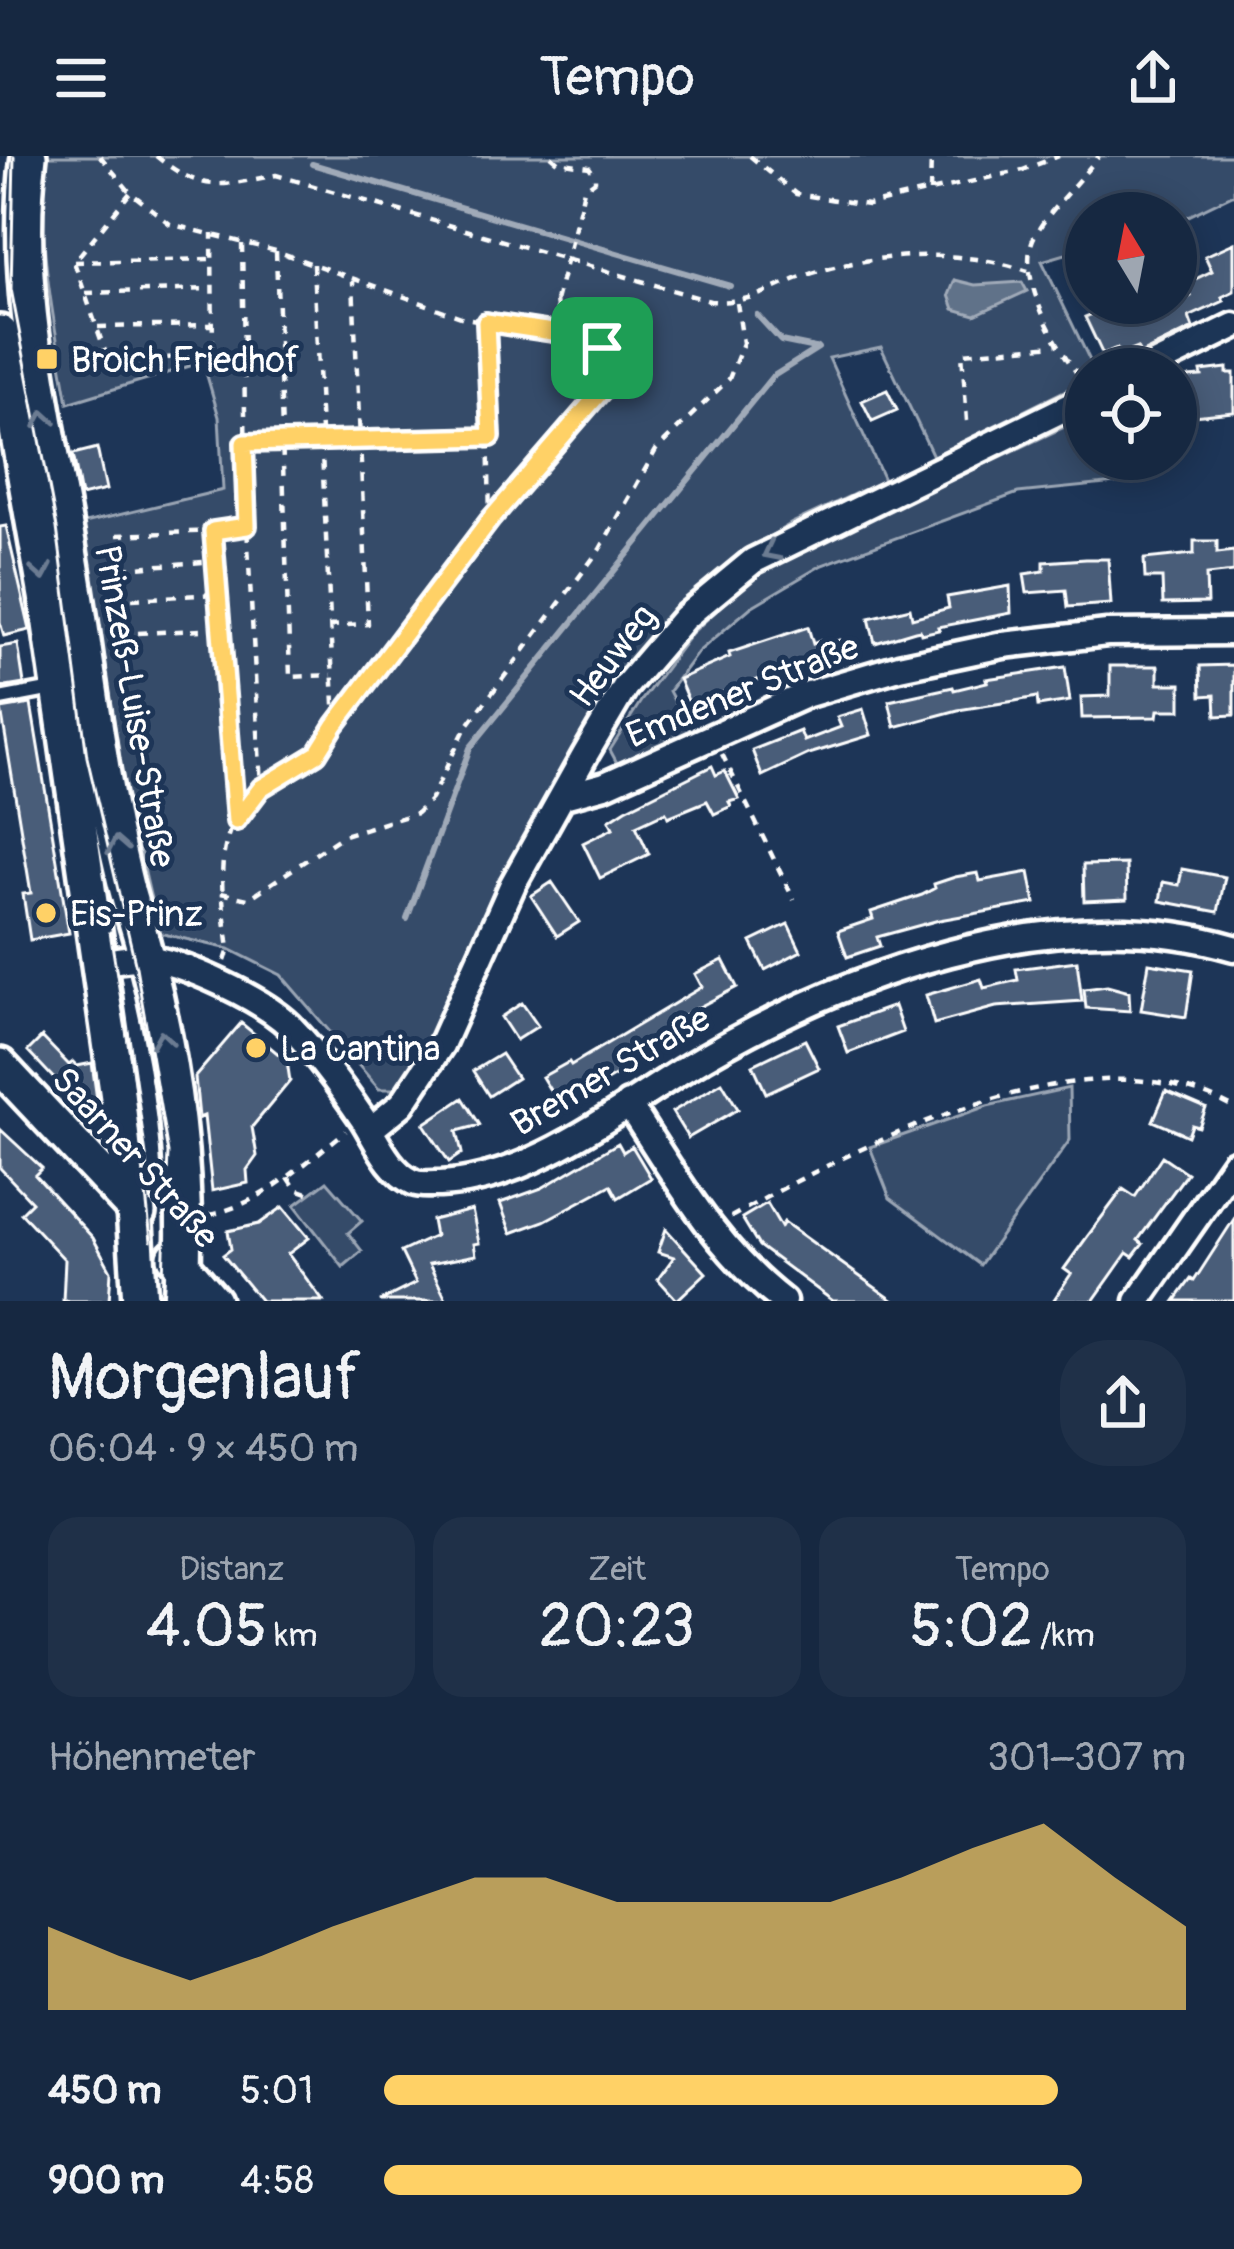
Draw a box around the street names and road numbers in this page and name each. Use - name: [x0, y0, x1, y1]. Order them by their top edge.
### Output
- street label: Prinzeß-Luise-Straße: [84, 542, 185, 871]
- street label: Heuweg: [560, 595, 666, 716]
- street label: Emdener Straße: [620, 624, 866, 759]
- street label: Bremer Straße: [503, 996, 719, 1146]
- street label: Saarner Straße: [42, 1058, 228, 1258]

